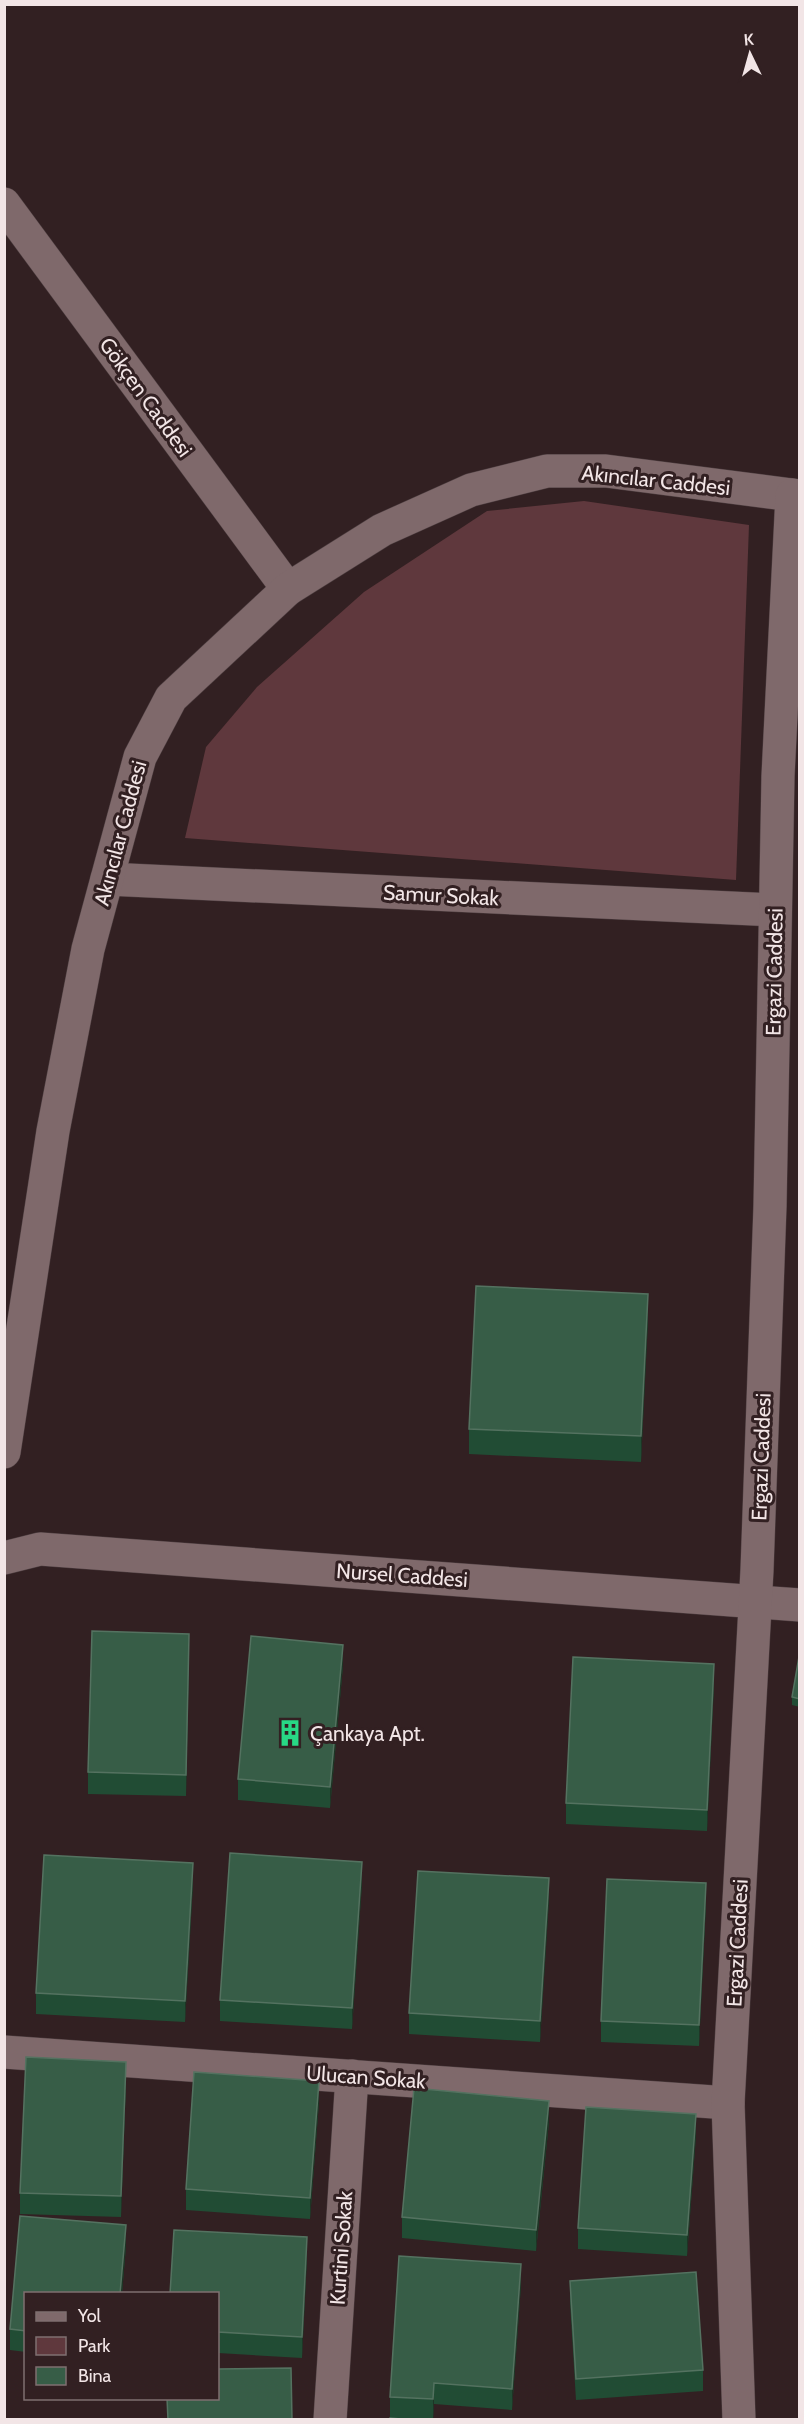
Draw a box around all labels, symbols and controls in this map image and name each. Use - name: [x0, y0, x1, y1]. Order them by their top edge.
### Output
- north arrow: [720, 24, 780, 84]
- text: K: [743, 30, 755, 49]
- street label: Gökçen Caddesi: [94, 332, 198, 462]
- street label: Akıncılar Caddesi: [581, 460, 731, 500]
- street label: Akıncılar Caddesi: [89, 758, 151, 908]
- street label: Samur Sokak: [383, 879, 500, 911]
- street label: Ergazi Caddesi: [760, 908, 788, 1036]
- street label: Ergazi Caddesi: [746, 1393, 776, 1521]
- street label: Nursel Caddesi: [336, 1558, 468, 1592]
- building icon: Çankaya Apt.: [275, 1718, 305, 1748]
- place label: Çankaya Apt.: [310, 1721, 425, 1746]
- street label: Ergazi Caddesi: [721, 1879, 753, 2007]
- street label: Ulucan Sokak: [305, 2060, 427, 2094]
- street label: Kurtini Sokak: [325, 2190, 357, 2306]
- legend: [24, 2292, 219, 2400]
- text: Yol: [77, 2305, 102, 2327]
- text: Park: [78, 2335, 111, 2357]
- text: Bina: [78, 2365, 112, 2387]

